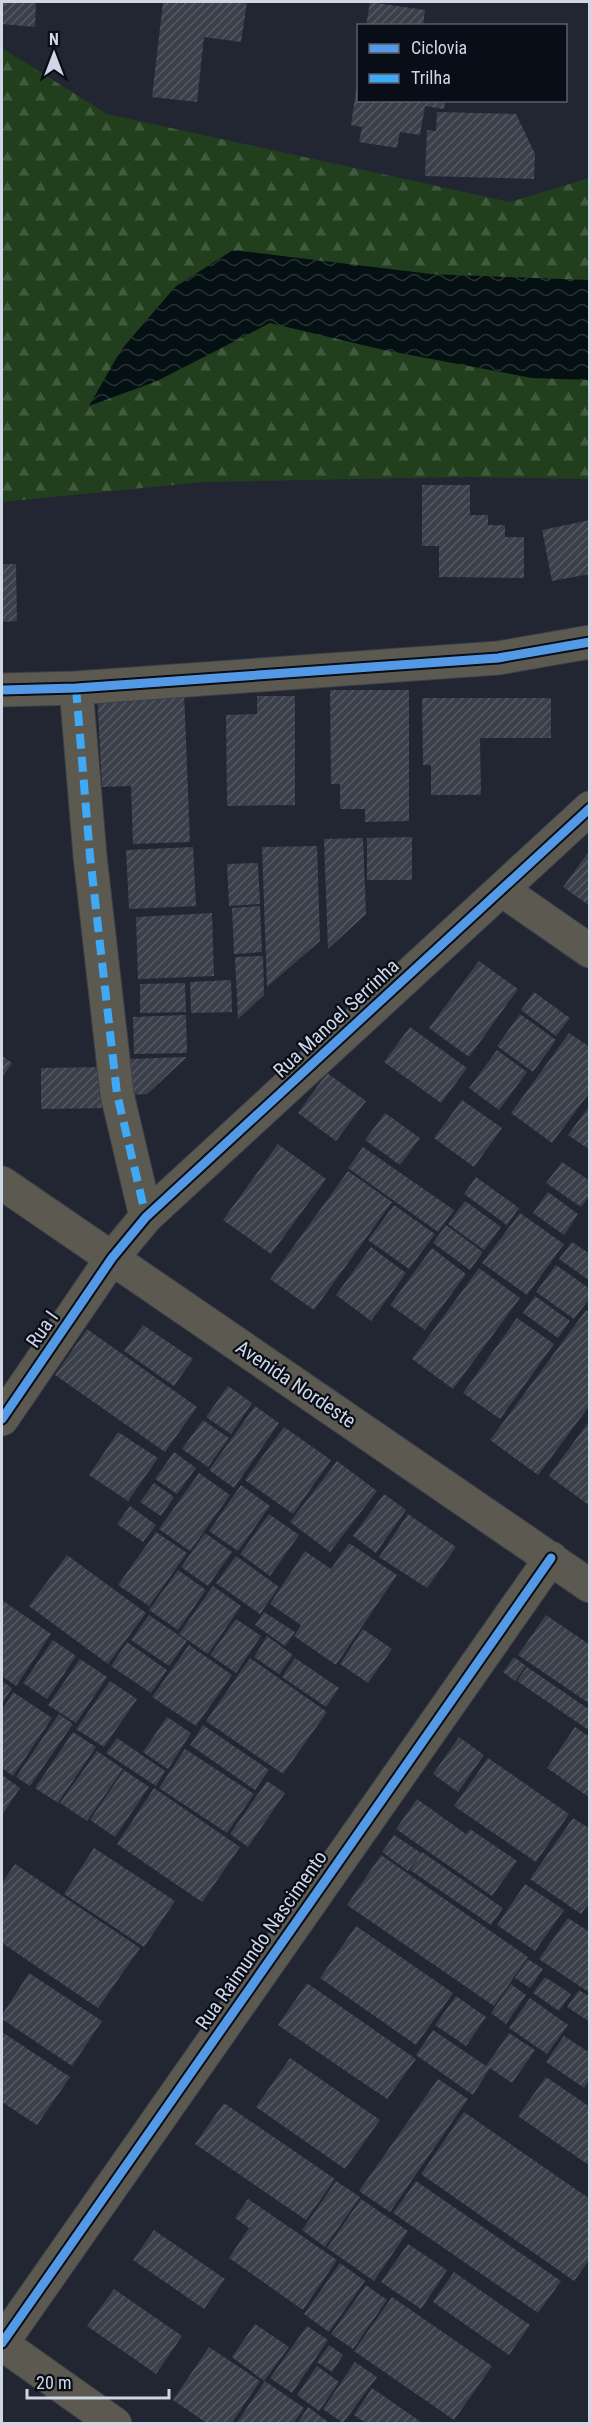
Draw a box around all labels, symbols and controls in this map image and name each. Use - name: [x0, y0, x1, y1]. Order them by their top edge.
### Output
- north arrow: [24, 24, 84, 84]
- legend: [357, 24, 567, 102]
- text: N: [49, 30, 59, 49]
- text: Ciclovia: [411, 37, 467, 58]
- text: Trilha: [411, 67, 451, 88]
- street label: Rua Manoel Serrinha: [268, 954, 404, 1082]
- street label: Rua I: [21, 1306, 63, 1352]
- street label: Avenida Nordeste: [232, 1335, 360, 1433]
- street label: Rua Raimundo Nascimento: [190, 1846, 332, 2034]
- scale bar: [27, 2362, 170, 2400]
- text: 20 m: [36, 2372, 71, 2393]

